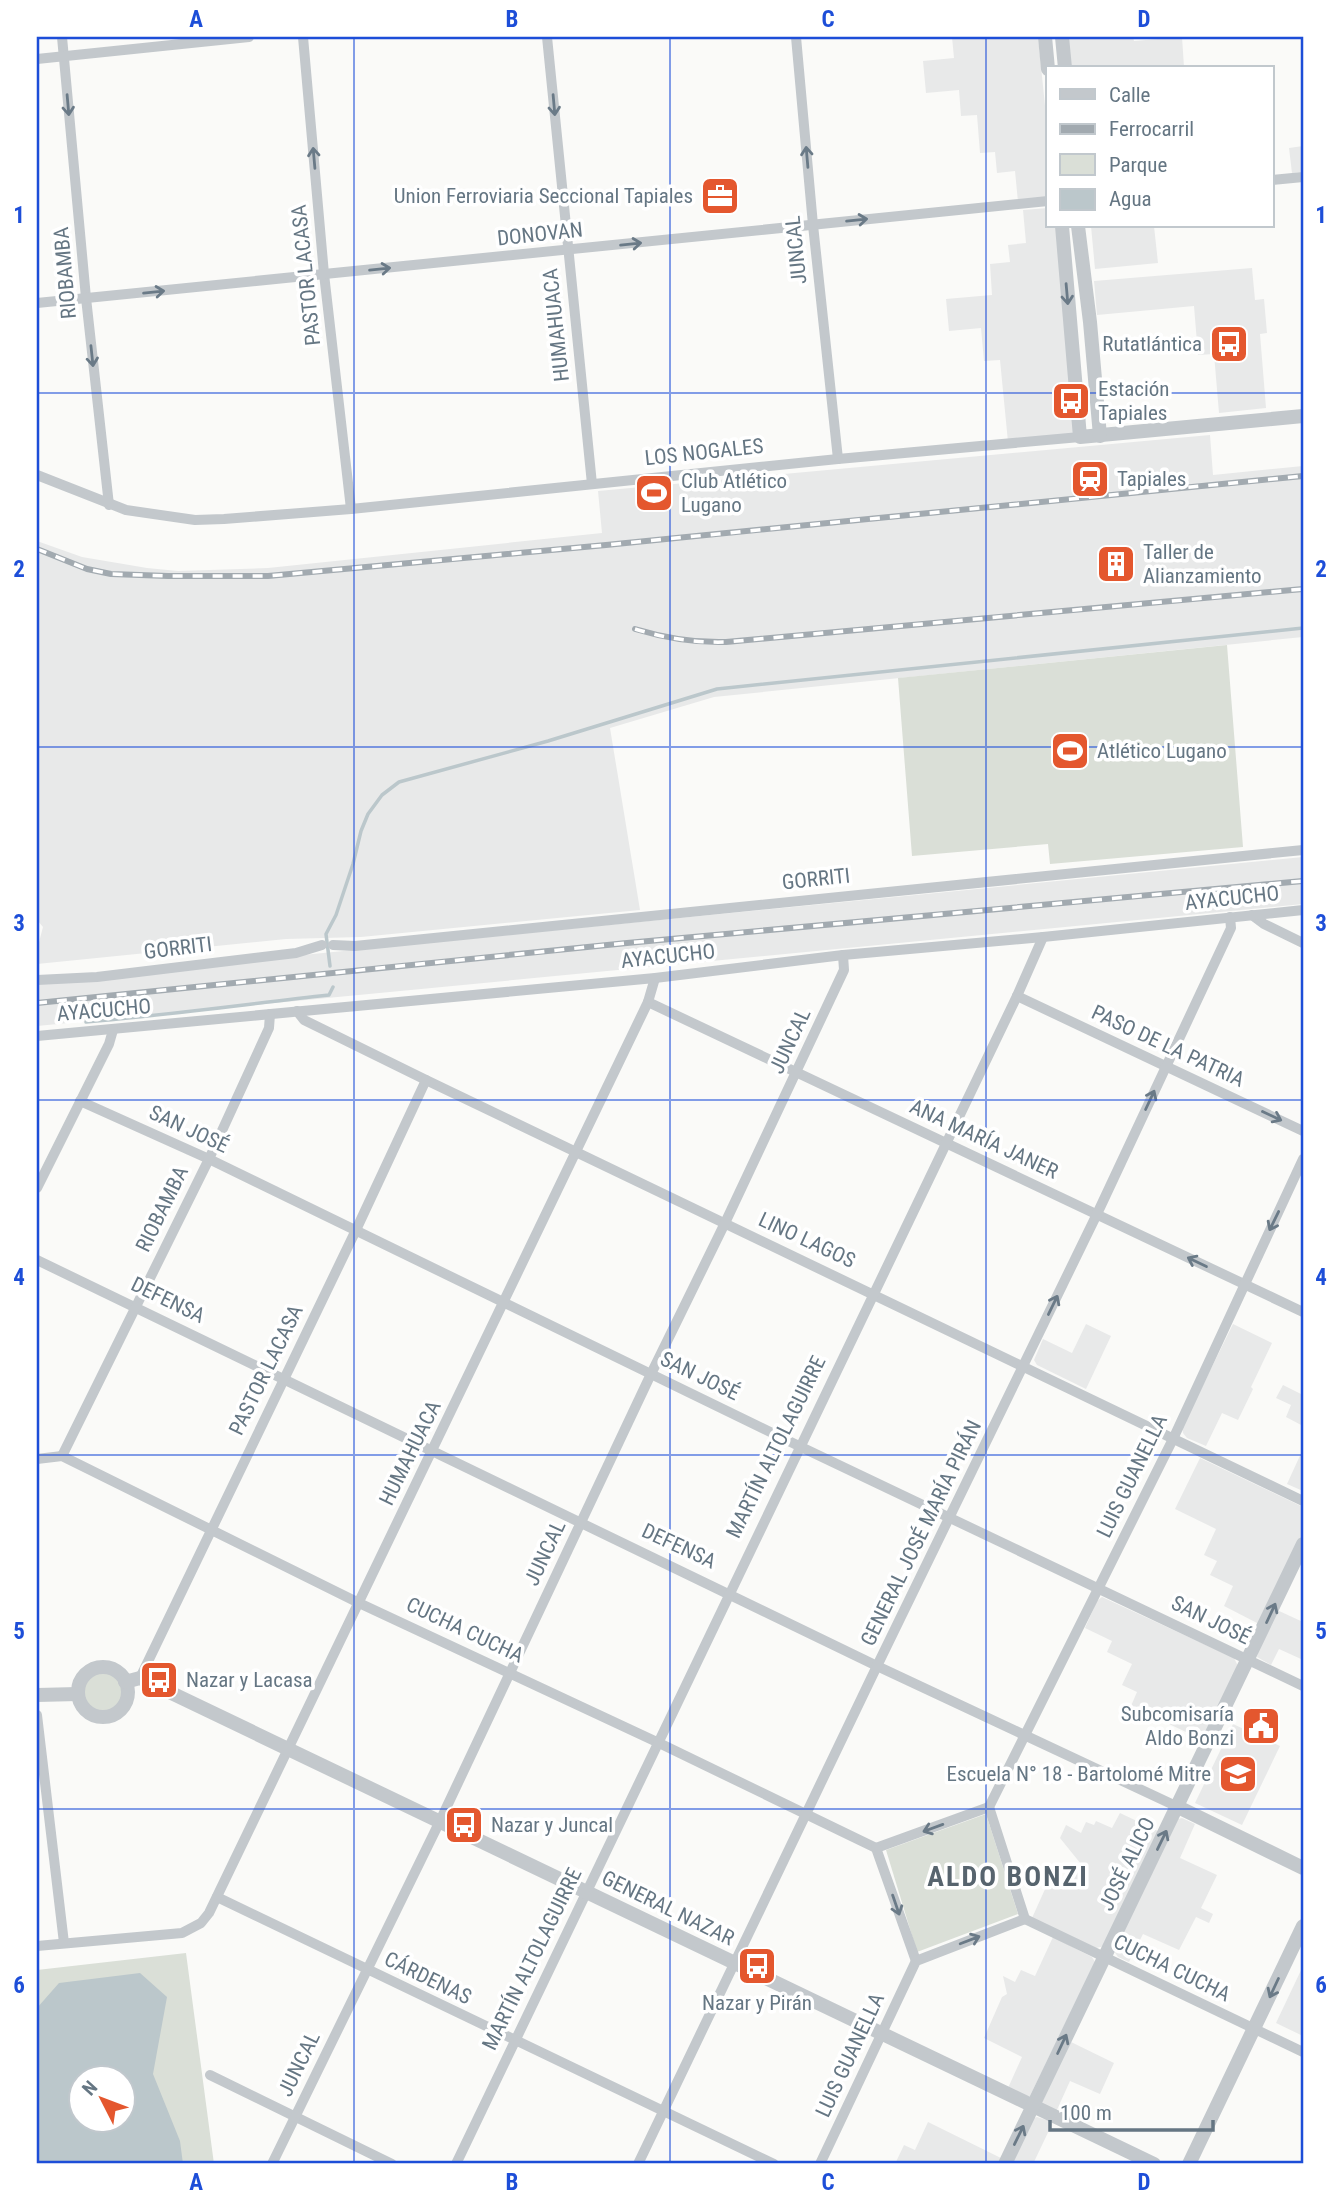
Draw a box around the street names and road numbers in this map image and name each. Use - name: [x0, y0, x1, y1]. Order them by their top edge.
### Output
- street label: PASTOR LACASA: [287, 203, 325, 347]
- street label: JUNCAL: [780, 214, 812, 286]
- street label: DONOVAN: [496, 218, 584, 250]
- street label: RIOBAMBA: [49, 226, 81, 320]
- street label: HUMAHUACA: [538, 267, 574, 383]
- street label: LOS NOGALES: [644, 434, 765, 470]
- street label: GORRITI: [781, 863, 851, 895]
- street label: AYACUCHO: [1184, 881, 1280, 915]
- street label: GORRITI: [143, 932, 213, 964]
- street label: AYACUCHO: [620, 939, 716, 973]
- street label: AYACUCHO: [56, 994, 152, 1026]
- street label: PASO DE LA PATRIA: [1088, 1000, 1248, 1092]
- street label: JUNCAL: [765, 1005, 815, 1077]
- street label: ANA MARÍA JANER: [906, 1094, 1062, 1184]
- street label: SAN JOSÉ: [145, 1100, 233, 1158]
- street label: RIOBAMBA: [131, 1162, 193, 1256]
- street label: LINO LAGOS: [755, 1207, 859, 1273]
- street label: DEFENSA: [127, 1272, 209, 1328]
- street label: PASTOR LACASA: [224, 1301, 308, 1439]
- street label: SAN JOSÉ: [657, 1347, 743, 1405]
- street label: MARTÍN ALTOLAGUIRRE: [722, 1352, 830, 1542]
- street label: HUMAHUACA: [374, 1397, 446, 1509]
- street label: LUIS GUANELLA: [1092, 1411, 1172, 1541]
- street label: GENERAL JOSÉ MARÍA PIRÁN: [856, 1416, 986, 1650]
- street label: JUNCAL: [520, 1517, 570, 1589]
- street label: DEFENSA: [638, 1518, 720, 1574]
- street label: SAN JOSÉ: [1168, 1591, 1254, 1649]
- street label: CUCHA CUCHA: [403, 1592, 527, 1668]
- street label: JOSÉ ALICO: [1094, 1813, 1160, 1915]
- street label: MARTÍN ALTOLAGUIRRE: [478, 1864, 586, 2054]
- street label: GENERAL NAZAR: [598, 1866, 738, 1950]
- street label: CUCHA CUCHA: [1110, 1929, 1234, 2007]
- street label: CÁRDENAS: [381, 1947, 475, 2009]
- street label: LUIS GUANELLA: [811, 1989, 889, 2121]
- street label: JUNCAL: [273, 2028, 325, 2100]

